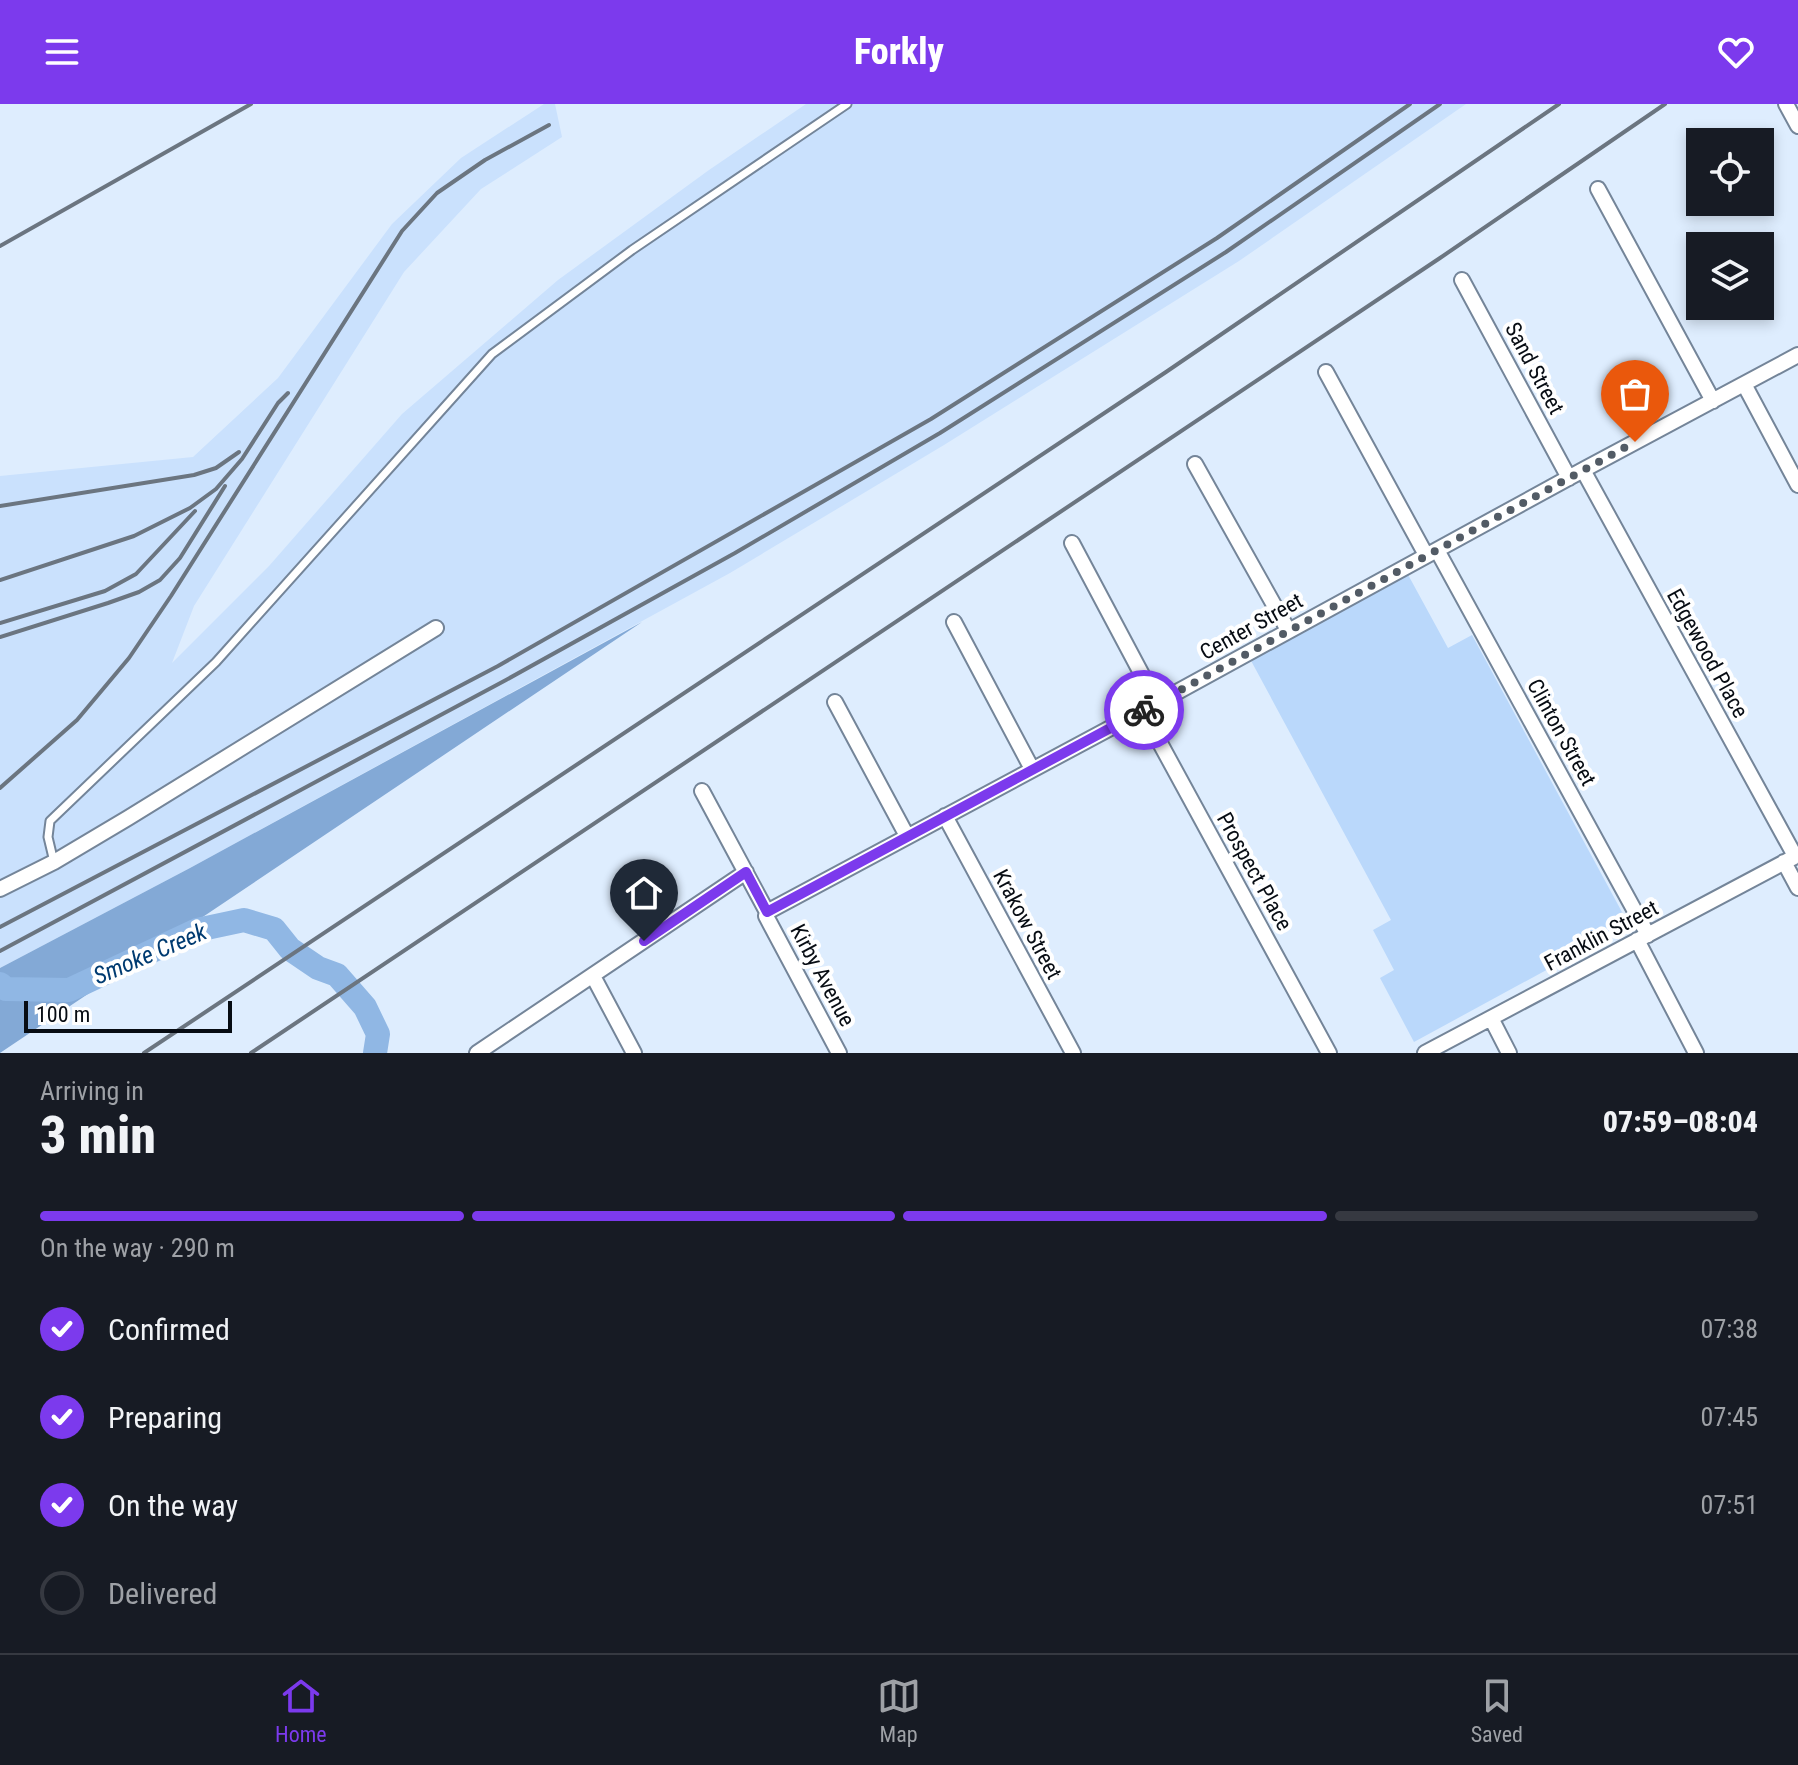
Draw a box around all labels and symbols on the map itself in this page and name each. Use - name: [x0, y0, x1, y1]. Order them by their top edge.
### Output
- street label: Sand Street: [1500, 318, 1569, 418]
- pin: [1601, 360, 1669, 442]
- street label: Edgewood Place: [1662, 584, 1753, 722]
- street label: Center Street: [1196, 588, 1307, 665]
- courier: [1104, 670, 1184, 750]
- street label: Clinton Street: [1522, 675, 1601, 790]
- street label: Prospect Place: [1212, 808, 1297, 935]
- pin: [610, 859, 678, 941]
- street label: Krakow Street: [988, 865, 1067, 983]
- street label: Franklin Street: [1540, 895, 1662, 976]
- water label: Smoke Creek: [89, 917, 211, 990]
- street label: Kirby Avenue: [785, 920, 860, 1031]
- scale bar: [24, 997, 232, 1033]

